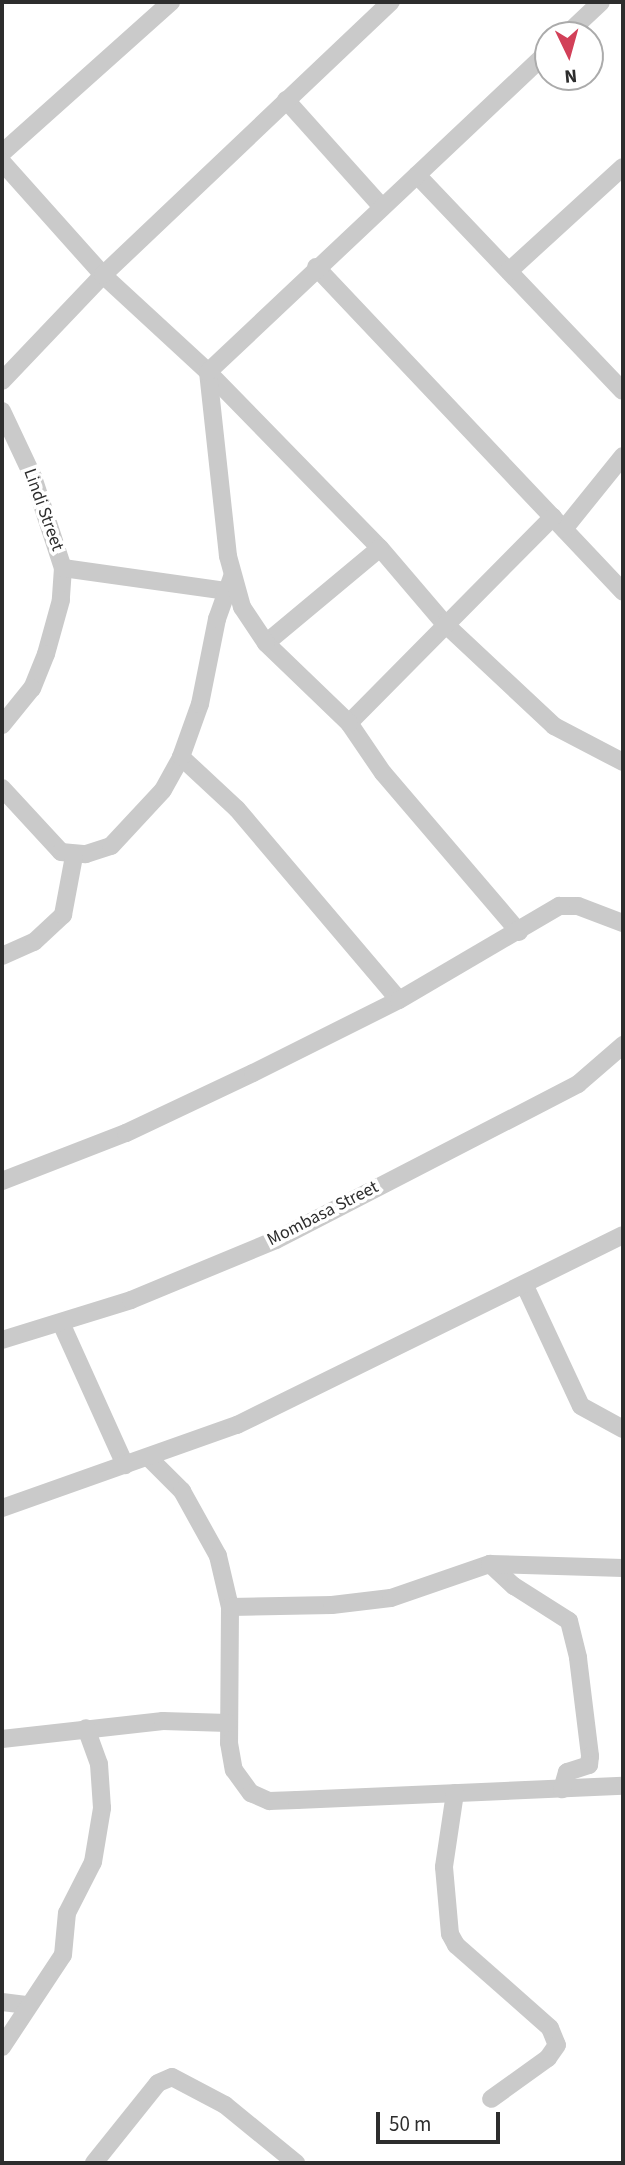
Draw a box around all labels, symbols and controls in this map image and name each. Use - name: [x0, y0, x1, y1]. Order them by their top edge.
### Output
- north arrow: [534, 21, 604, 91]
- text: N: [563, 61, 578, 89]
- street label: Lindi Street: [18, 466, 68, 554]
- street label: Mombasa Street: [264, 1177, 382, 1251]
- scale bar: [380, 2098, 504, 2142]
- text: 50 m: [389, 2109, 431, 2139]

